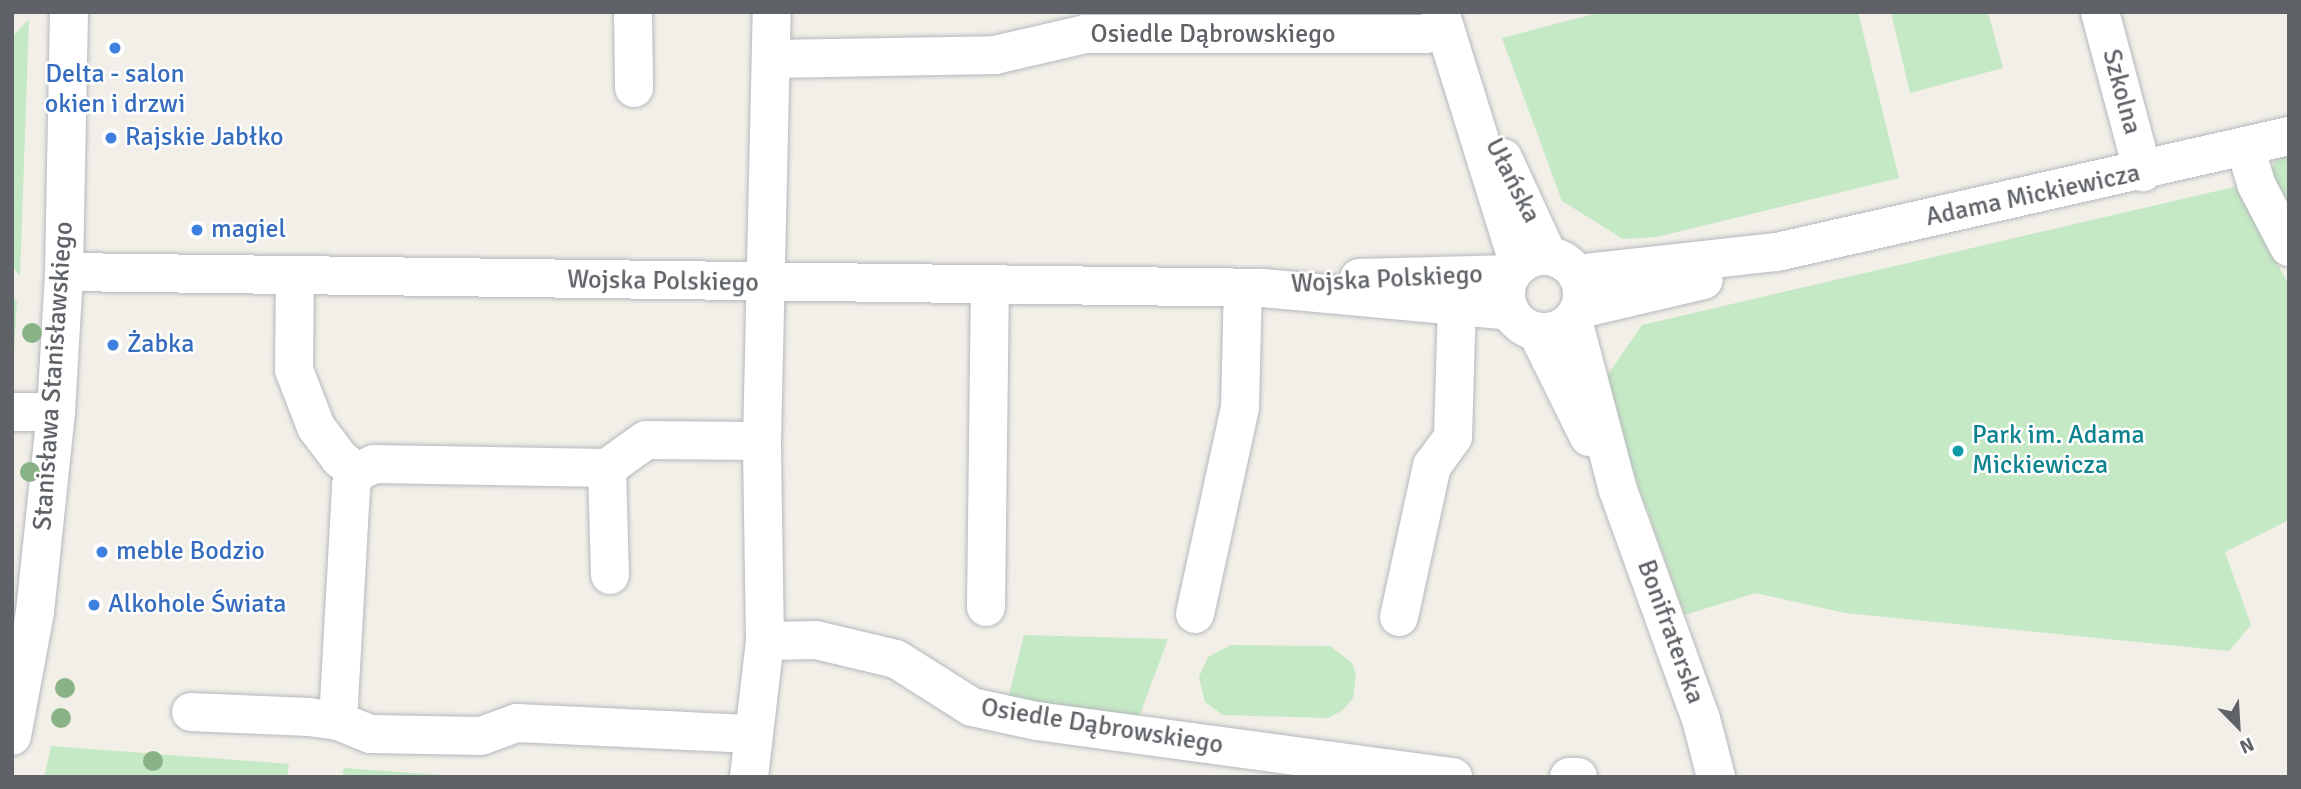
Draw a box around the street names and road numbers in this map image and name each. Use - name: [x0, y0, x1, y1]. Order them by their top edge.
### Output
- street label: Osiedle Dąbrowskiego: [1091, 19, 1335, 51]
- street label: Szkolna: [2095, 46, 2147, 138]
- street label: Ułańska: [1477, 133, 1547, 229]
- street label: Adama Mickiewicza: [1923, 158, 2143, 234]
- street label: Stanisława Stanisławskiego: [28, 221, 80, 531]
- street label: Wojska Polskiego: [1290, 259, 1484, 301]
- street label: Wojska Polskiego: [567, 265, 759, 299]
- street label: Bonifraterska: [1630, 556, 1710, 708]
- street label: Osiedle Dąbrowskiego: [979, 692, 1225, 762]

